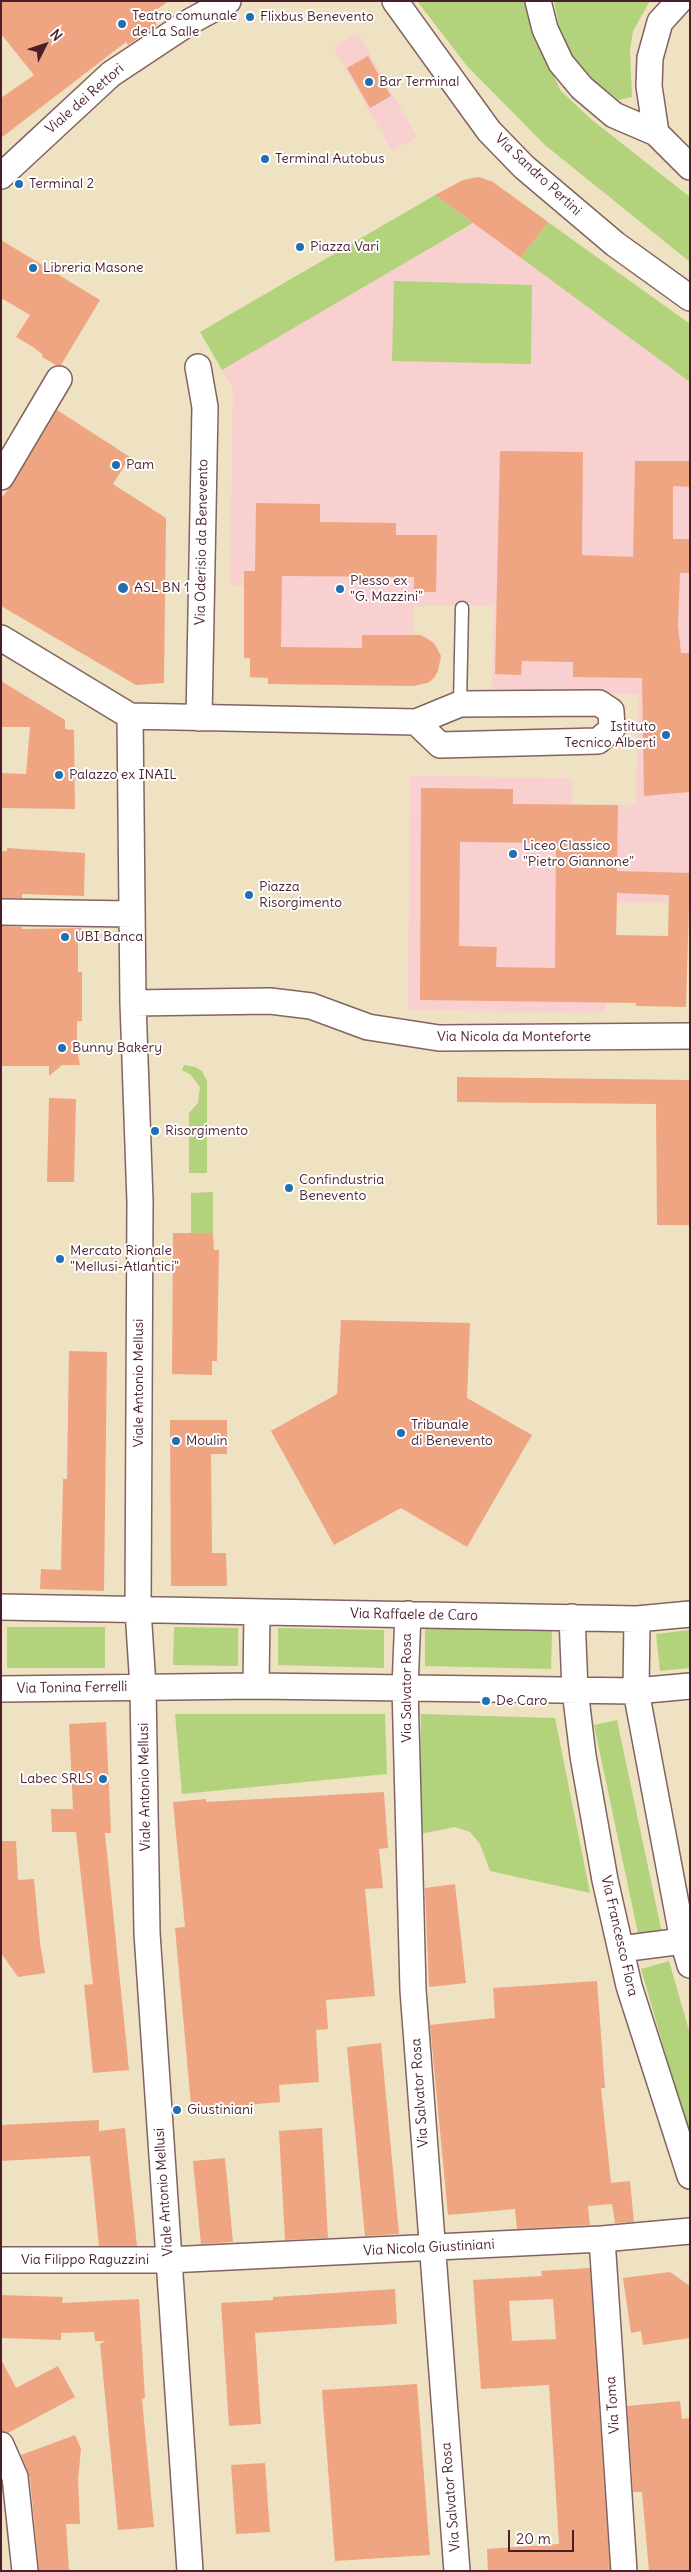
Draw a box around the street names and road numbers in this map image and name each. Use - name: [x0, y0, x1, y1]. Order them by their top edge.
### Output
- street label: Viale dei Rettori: [42, 60, 128, 138]
- street label: Via Sandro Pertini: [491, 131, 585, 219]
- street label: Via Oderisio da Benevento: [192, 459, 212, 625]
- street label: Via Nicola da Monteforte: [437, 1029, 591, 1045]
- street label: Viale Antonio Mellusi: [131, 1319, 147, 1447]
- street label: Via Raffaele de Caro: [350, 1605, 478, 1625]
- street label: Via Salvator Rosa: [399, 1633, 415, 1743]
- street label: Via Tonina Ferrelli: [16, 1679, 128, 1697]
- street label: Viale Antonio Mellusi: [135, 1723, 155, 1851]
- street label: Via Francesco Flora: [597, 1874, 641, 1998]
- street label: Via Salvator Rosa: [408, 2038, 432, 2148]
- street label: Viale Antonio Mellusi: [151, 2127, 177, 2257]
- street label: Via Nicola Giustiniani: [363, 2236, 495, 2260]
- street label: Via Filippo Raguzzini: [21, 2252, 149, 2268]
- street label: Via Toma: [603, 2376, 623, 2434]
- street label: Via Salvator Rosa: [438, 2442, 464, 2552]

